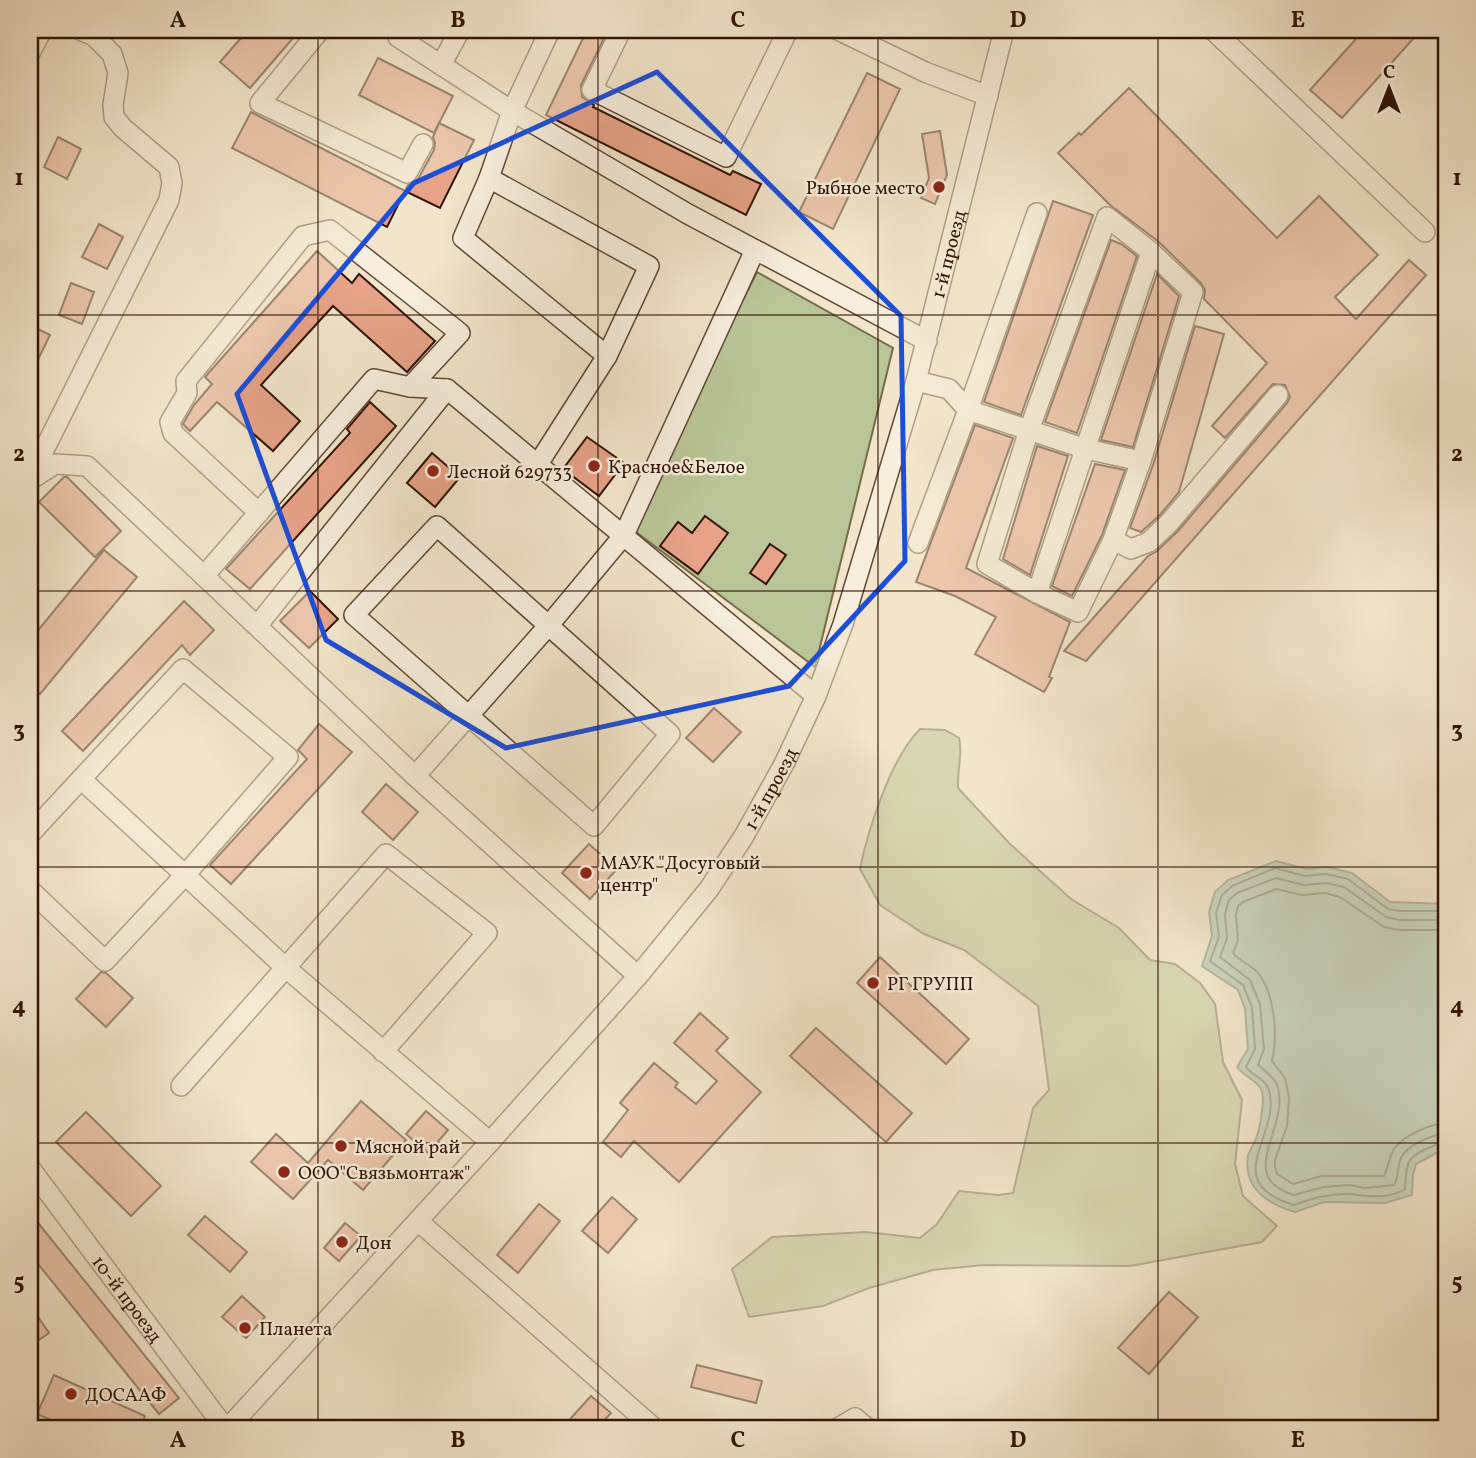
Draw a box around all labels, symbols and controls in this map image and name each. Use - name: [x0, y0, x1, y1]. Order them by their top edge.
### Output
- text: A: [170, 5, 186, 37]
- text: B: [450, 5, 466, 37]
- text: C: [731, 5, 745, 37]
- text: D: [1010, 5, 1027, 37]
- text: E: [1291, 5, 1305, 37]
- north arrow: [1354, 52, 1424, 122]
- text: С: [1383, 60, 1395, 86]
- text: 1: [14, 163, 24, 195]
- text: 1: [1452, 163, 1462, 195]
- place label: Рыбное место: [806, 176, 925, 202]
- marker: Рыбное место: [931, 179, 947, 195]
- street label: 1-й проезд: [926, 207, 973, 302]
- text: 2: [13, 439, 25, 471]
- text: 2: [1451, 439, 1463, 471]
- place label: Красное&Белое: [608, 455, 745, 481]
- marker: Красное&Белое: [586, 458, 602, 474]
- place label: Лесной 629733: [447, 460, 572, 486]
- marker: Лесной 629733: [425, 463, 441, 479]
- text: 3: [13, 715, 25, 747]
- text: 3: [1451, 715, 1463, 747]
- street label: 1-й проезд: [739, 744, 805, 836]
- place label: МАУК "Досуговый центр": [600, 851, 760, 899]
- marker: МАУК "Досуговый центр": [578, 865, 594, 881]
- place label: РГ ГРУПП: [887, 972, 974, 998]
- marker: РГ ГРУПП: [865, 975, 881, 991]
- text: 4: [12, 991, 26, 1023]
- text: 4: [1450, 991, 1464, 1023]
- place label: Мясной рай: [355, 1135, 460, 1161]
- marker: Мясной рай: [333, 1138, 349, 1154]
- place label: ООО"Связьмонтаж": [298, 1161, 471, 1187]
- marker: ООО"Связьмонтаж": [276, 1164, 292, 1180]
- place label: Дон: [356, 1231, 391, 1257]
- marker: Дон: [334, 1234, 350, 1250]
- street label: 10-й проезд: [85, 1251, 168, 1349]
- text: 5: [13, 1267, 25, 1299]
- text: 5: [1451, 1267, 1463, 1299]
- place label: Планета: [259, 1317, 332, 1343]
- marker: Планета: [237, 1320, 253, 1336]
- place label: ДОСААФ: [85, 1383, 166, 1409]
- marker: ДОСААФ: [63, 1386, 79, 1402]
- text: A: [170, 1425, 186, 1457]
- text: B: [450, 1425, 466, 1457]
- text: C: [731, 1425, 745, 1457]
- text: D: [1010, 1425, 1027, 1457]
- text: E: [1291, 1425, 1305, 1457]

